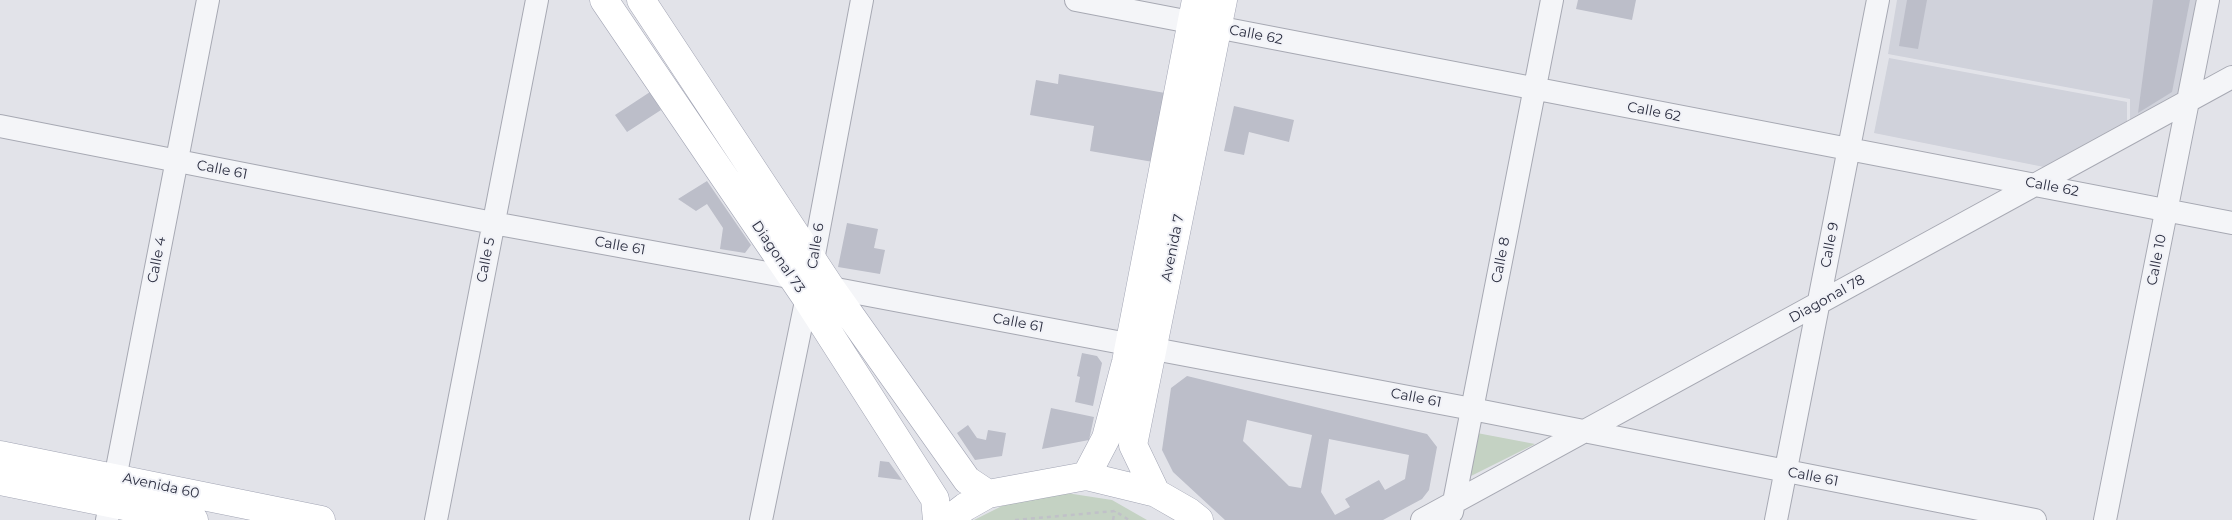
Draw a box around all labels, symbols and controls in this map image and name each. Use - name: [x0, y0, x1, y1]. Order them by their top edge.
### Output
- street label: Calle 62: [1228, 22, 1284, 48]
- street label: Calle 62: [1626, 99, 1682, 125]
- street label: Calle 61: [195, 157, 249, 183]
- street label: Calle 62: [2024, 174, 2080, 200]
- street label: Avenida 7: [1158, 213, 1188, 283]
- street label: Diagonal 73: [748, 218, 808, 296]
- street label: Calle 9: [1817, 221, 1843, 269]
- street label: Calle 6: [804, 222, 828, 270]
- street label: Calle 61: [593, 233, 647, 259]
- street label: Calle 10: [2144, 233, 2170, 287]
- street label: Calle 4: [144, 235, 170, 285]
- street label: Calle 8: [1488, 235, 1514, 285]
- street label: Calle 5: [473, 236, 499, 284]
- street label: Diagonal 78: [1786, 271, 1868, 327]
- street label: Calle 61: [991, 310, 1045, 336]
- street label: Calle 61: [1389, 385, 1443, 411]
- street label: Calle 61: [1786, 464, 1840, 490]
- street label: Avenida 60: [121, 470, 201, 502]

